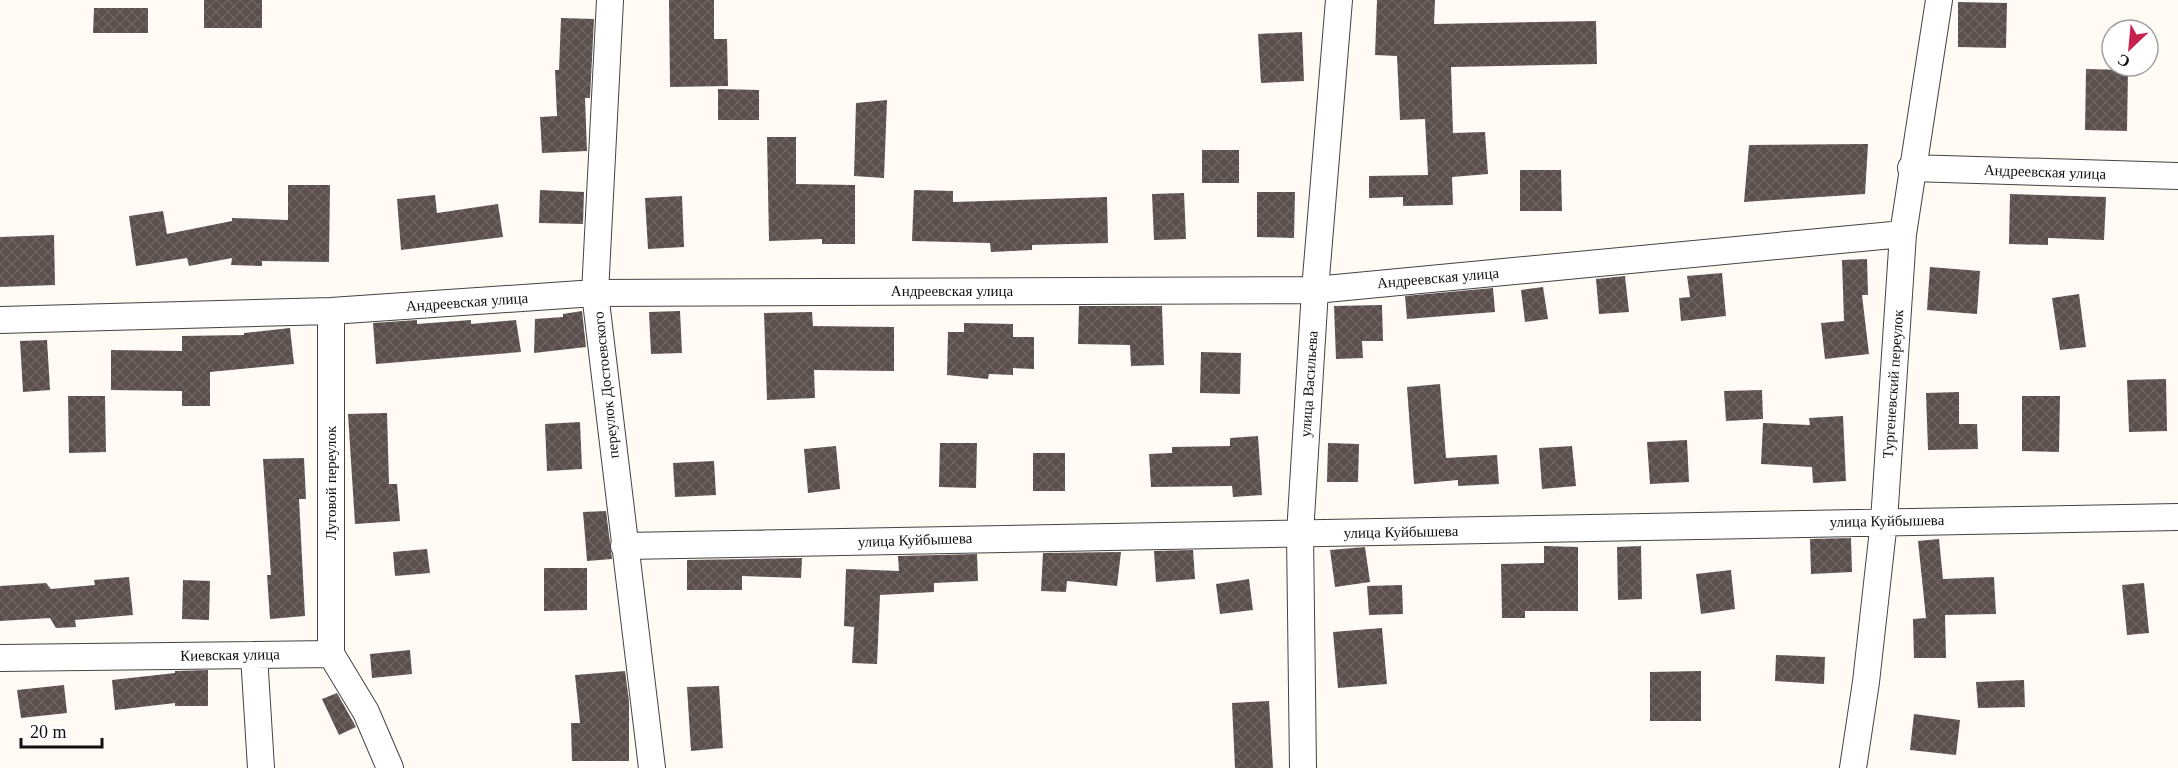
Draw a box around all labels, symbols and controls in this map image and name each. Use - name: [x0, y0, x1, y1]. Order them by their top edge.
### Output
- north arrow: [2100, 18, 2160, 78]
- text: С: [2115, 51, 2133, 71]
- street label: Андреевская улица: [1984, 162, 2107, 182]
- street label: Андреевская улица: [1376, 265, 1500, 291]
- street label: Андреевская улица: [891, 283, 1014, 299]
- street label: Андреевская улица: [405, 290, 529, 314]
- street label: Тургеневский переулок: [1880, 308, 1906, 459]
- street label: переулок Достоевского: [590, 311, 622, 459]
- street label: улица Васильева: [1297, 330, 1321, 438]
- street label: Луговой переулок: [323, 425, 339, 540]
- street label: улица Куйбышева: [1830, 512, 1945, 530]
- street label: улица Куйбышева: [1344, 523, 1459, 541]
- street label: улица Куйбышева: [857, 530, 973, 550]
- street label: Киевская улица: [180, 646, 280, 664]
- scale bar: [21, 711, 102, 749]
- text: 20 m: [30, 722, 67, 742]

